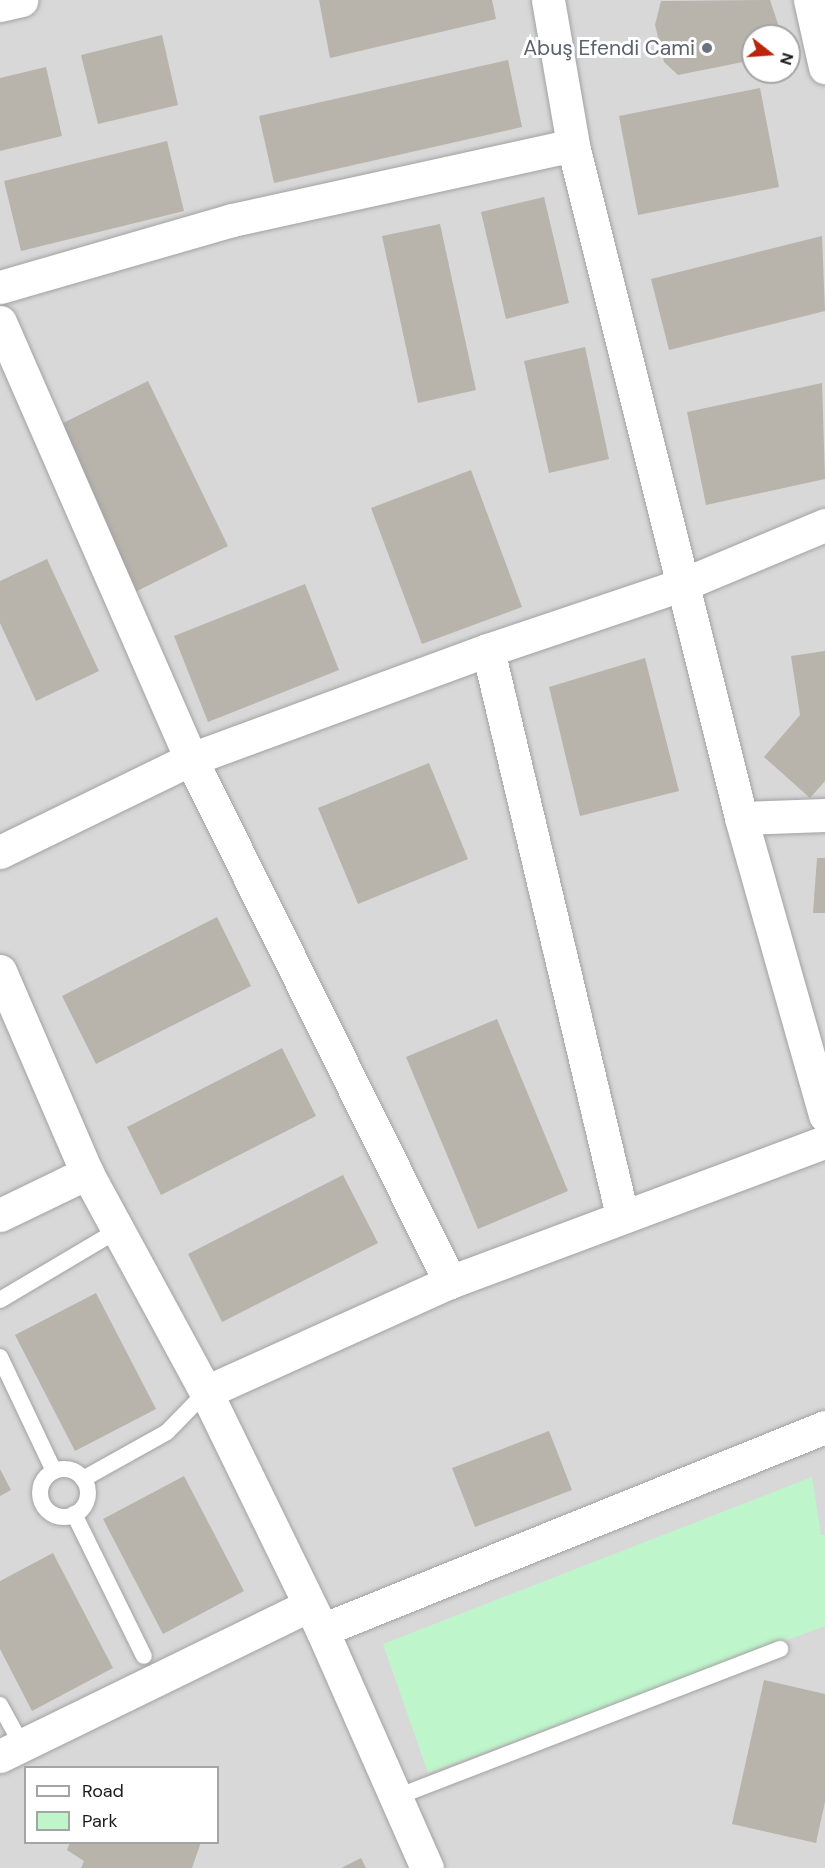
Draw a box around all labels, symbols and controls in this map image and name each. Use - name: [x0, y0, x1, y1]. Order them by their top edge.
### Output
- north arrow: [741, 24, 801, 84]
- place label: Abuş Efendi Cami: [523, 35, 695, 61]
- marker: Abuş Efendi Cami: [700, 41, 714, 55]
- text: N: [775, 50, 799, 67]
- legend: [24, 1766, 219, 1844]
- text: Road: [82, 1779, 124, 1803]
- text: Park: [82, 1809, 118, 1833]

